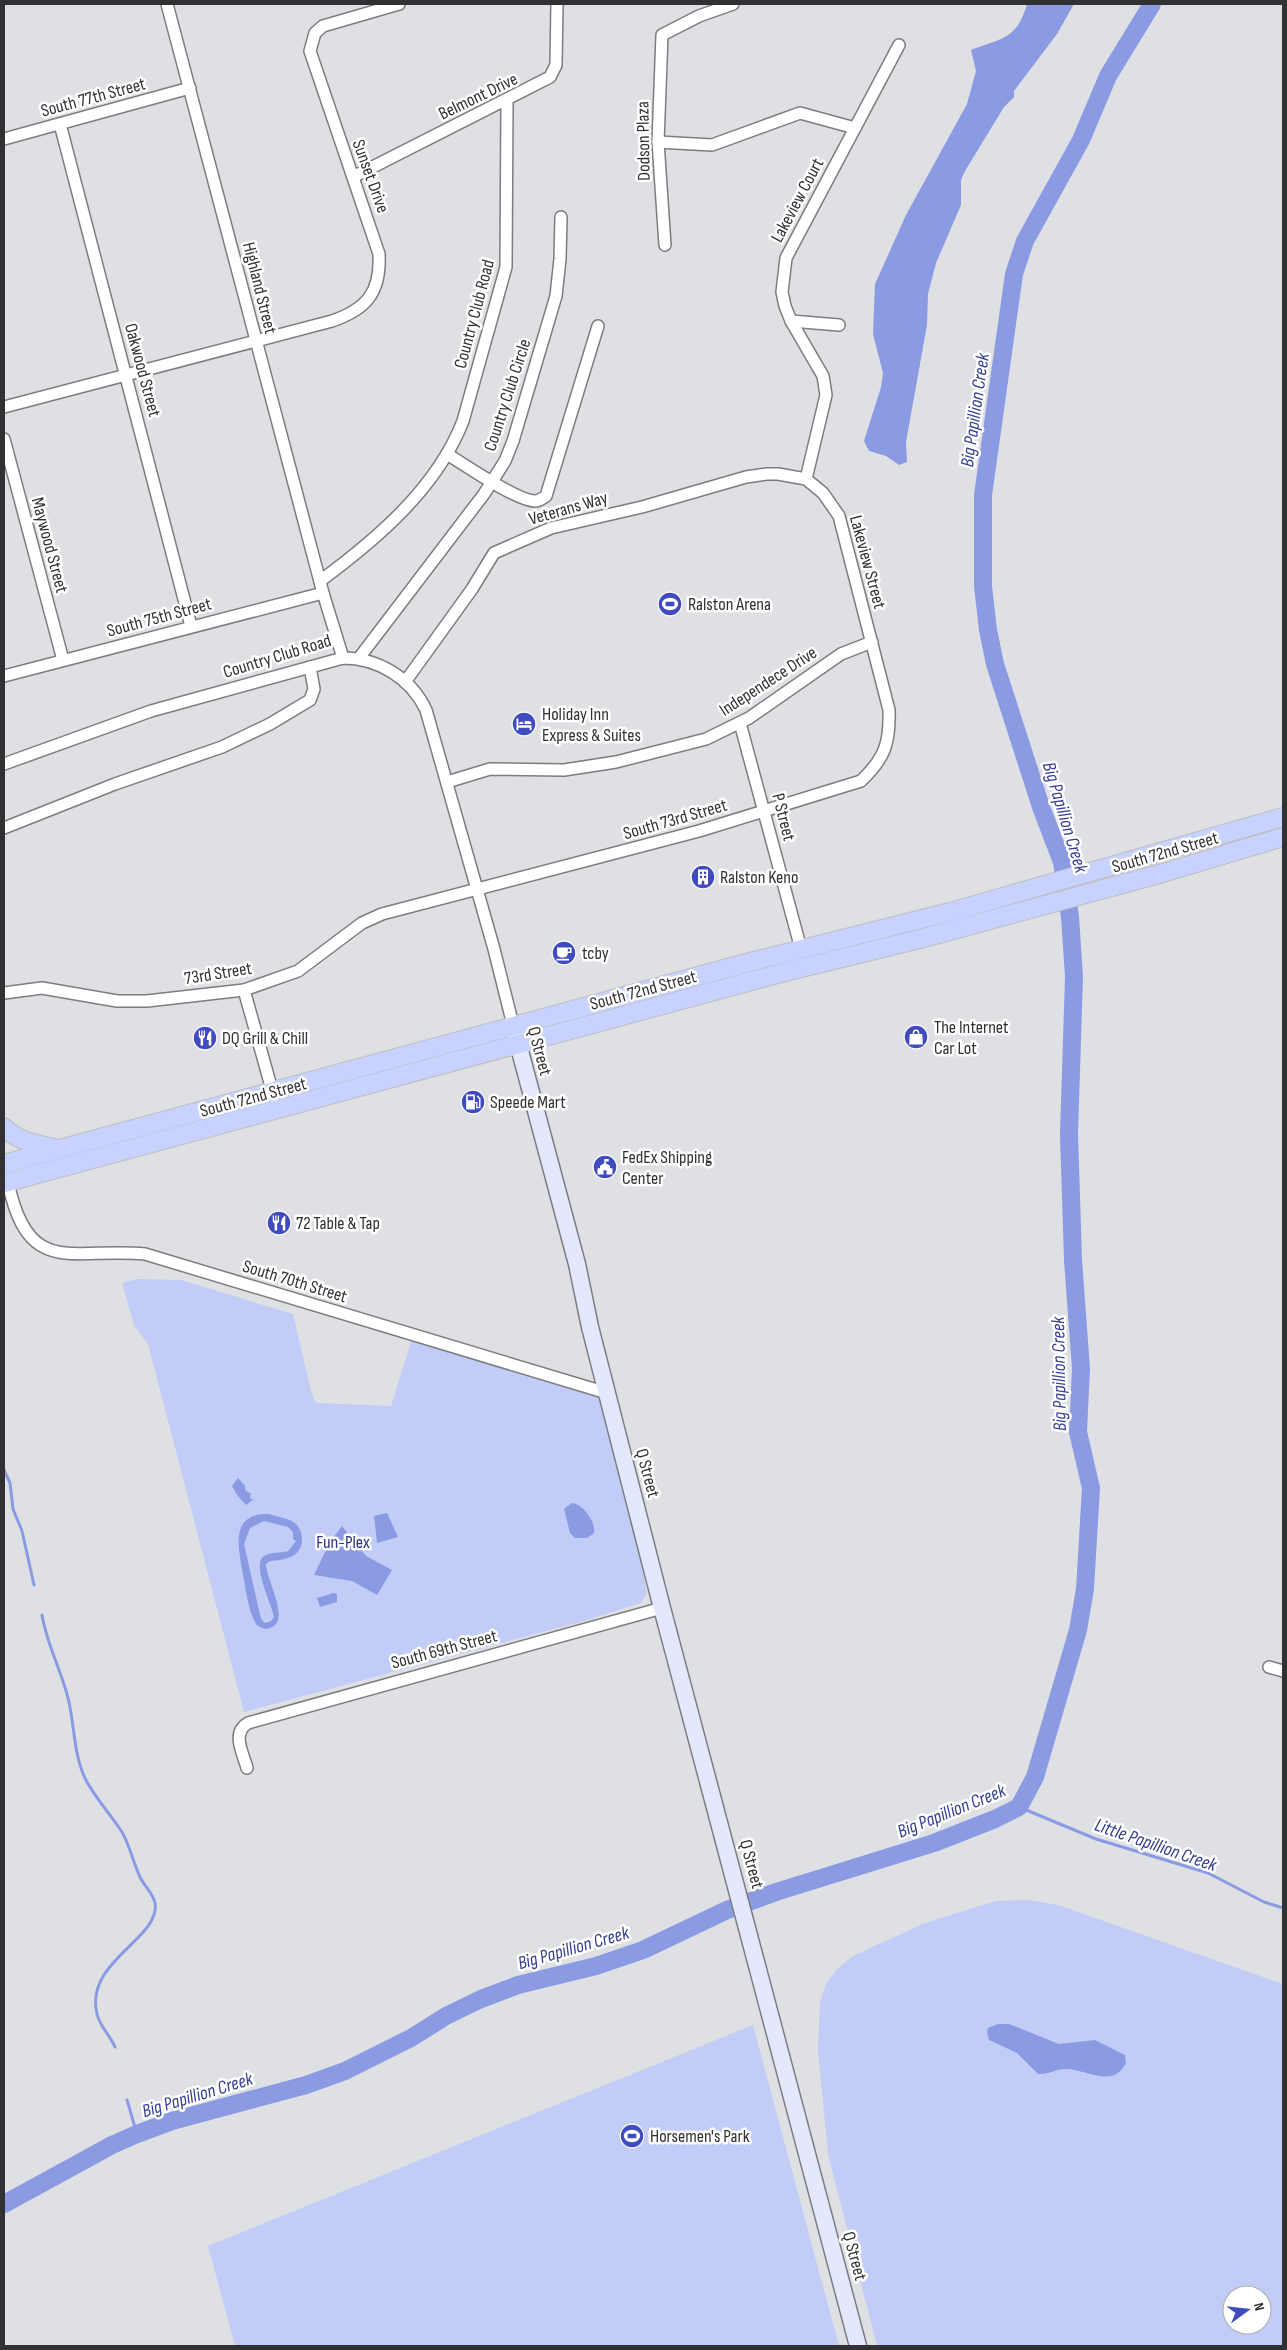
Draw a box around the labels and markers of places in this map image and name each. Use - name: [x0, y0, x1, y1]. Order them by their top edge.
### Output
- sports icon: Ralston Arena: [657, 591, 683, 617]
- place label: Ralston Arena: [688, 594, 771, 615]
- place label: Holiday Inn Express & Suites: [542, 704, 641, 746]
- hotel icon: Holiday Inn Express & Suites: [511, 711, 537, 737]
- building icon: Ralston Keno: [690, 864, 716, 890]
- place label: Ralston Keno: [720, 867, 798, 888]
- cafe icon: tcby: [551, 940, 577, 966]
- place label: tcby: [582, 943, 609, 964]
- place label: The Internet Car Lot: [934, 1017, 1009, 1059]
- shop icon: The Internet Car Lot: [903, 1024, 929, 1050]
- restaurant icon: DQ Grill & Chill: [192, 1025, 218, 1051]
- place label: DQ Grill & Chill: [222, 1028, 308, 1049]
- fuel station icon: Speede Mart: [460, 1089, 486, 1115]
- place label: Speede Mart: [490, 1092, 566, 1113]
- place label: FedEx Shipping Center: [622, 1147, 712, 1189]
- public building icon: FedEx Shipping Center: [592, 1154, 618, 1180]
- restaurant icon: 72 Table & Tap: [266, 1210, 292, 1236]
- place label: 72 Table & Tap: [296, 1213, 380, 1234]
- sports icon: Horsemen's Park: [619, 2123, 645, 2149]
- place label: Horsemen's Park: [650, 2126, 750, 2147]

